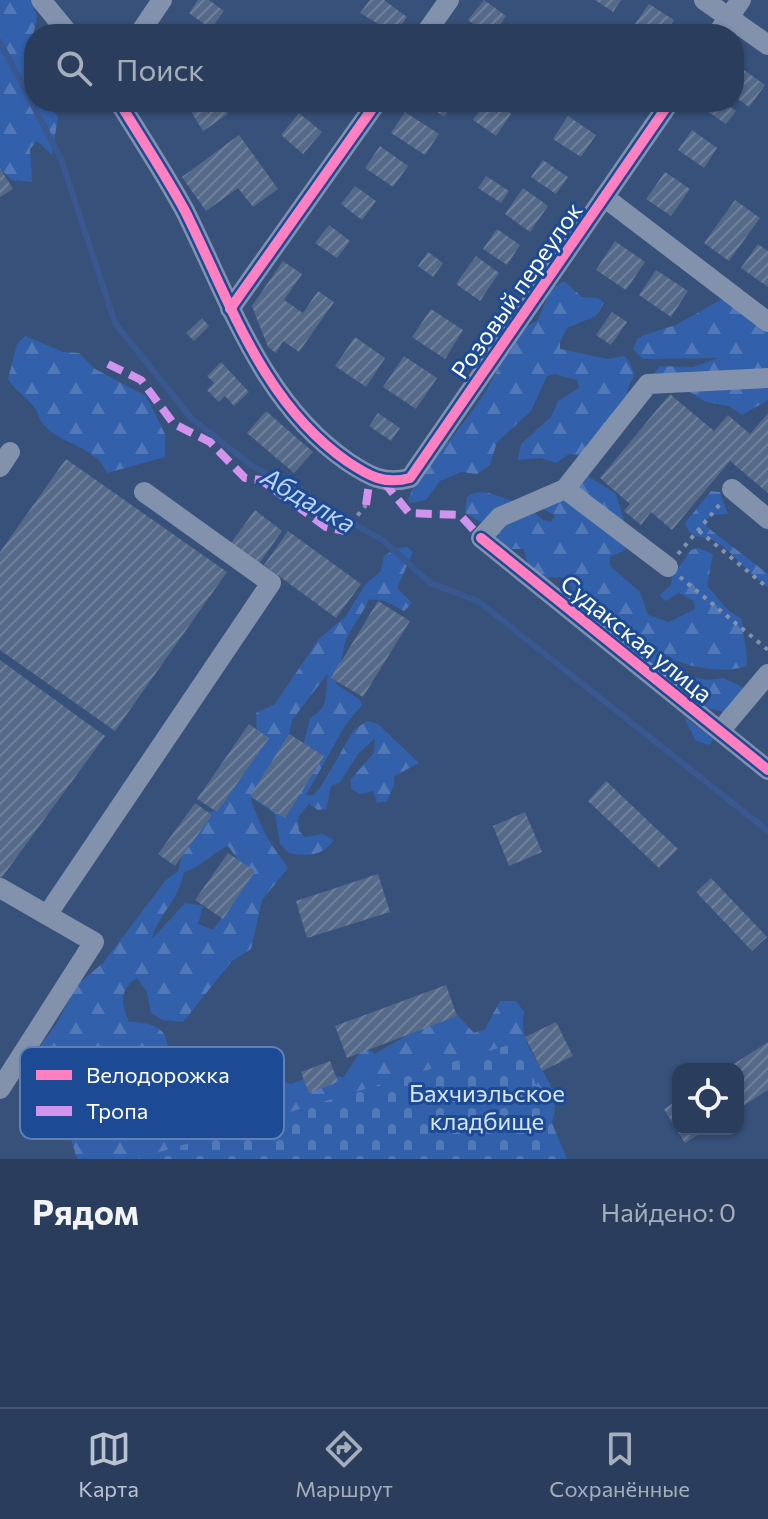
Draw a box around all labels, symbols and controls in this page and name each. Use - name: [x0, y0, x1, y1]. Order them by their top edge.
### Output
- search box: [24, 24, 744, 112]
- icon: search: [52, 46, 96, 90]
- text: Поиск: [116, 50, 204, 87]
- street label: Розовый переулок: [444, 196, 588, 384]
- water label: Абдалка: [256, 459, 362, 538]
- street label: Судакская улица: [555, 568, 719, 708]
- legend: [20, 1047, 284, 1139]
- text: Велодорожка: [86, 1061, 230, 1088]
- map controls: [672, 1063, 744, 1135]
- button: locate: [672, 1063, 744, 1135]
- park label: Бахчиэльское кладбище: [409, 1078, 565, 1135]
- text: Тропа: [86, 1097, 148, 1124]
- text: Рядом: [32, 1190, 139, 1232]
- text: Найдено: 0: [601, 1196, 736, 1227]
- tab: Карта: [78, 1427, 139, 1502]
- tab: Маршрут: [295, 1427, 393, 1502]
- tab: Сохранённые: [549, 1427, 690, 1502]

